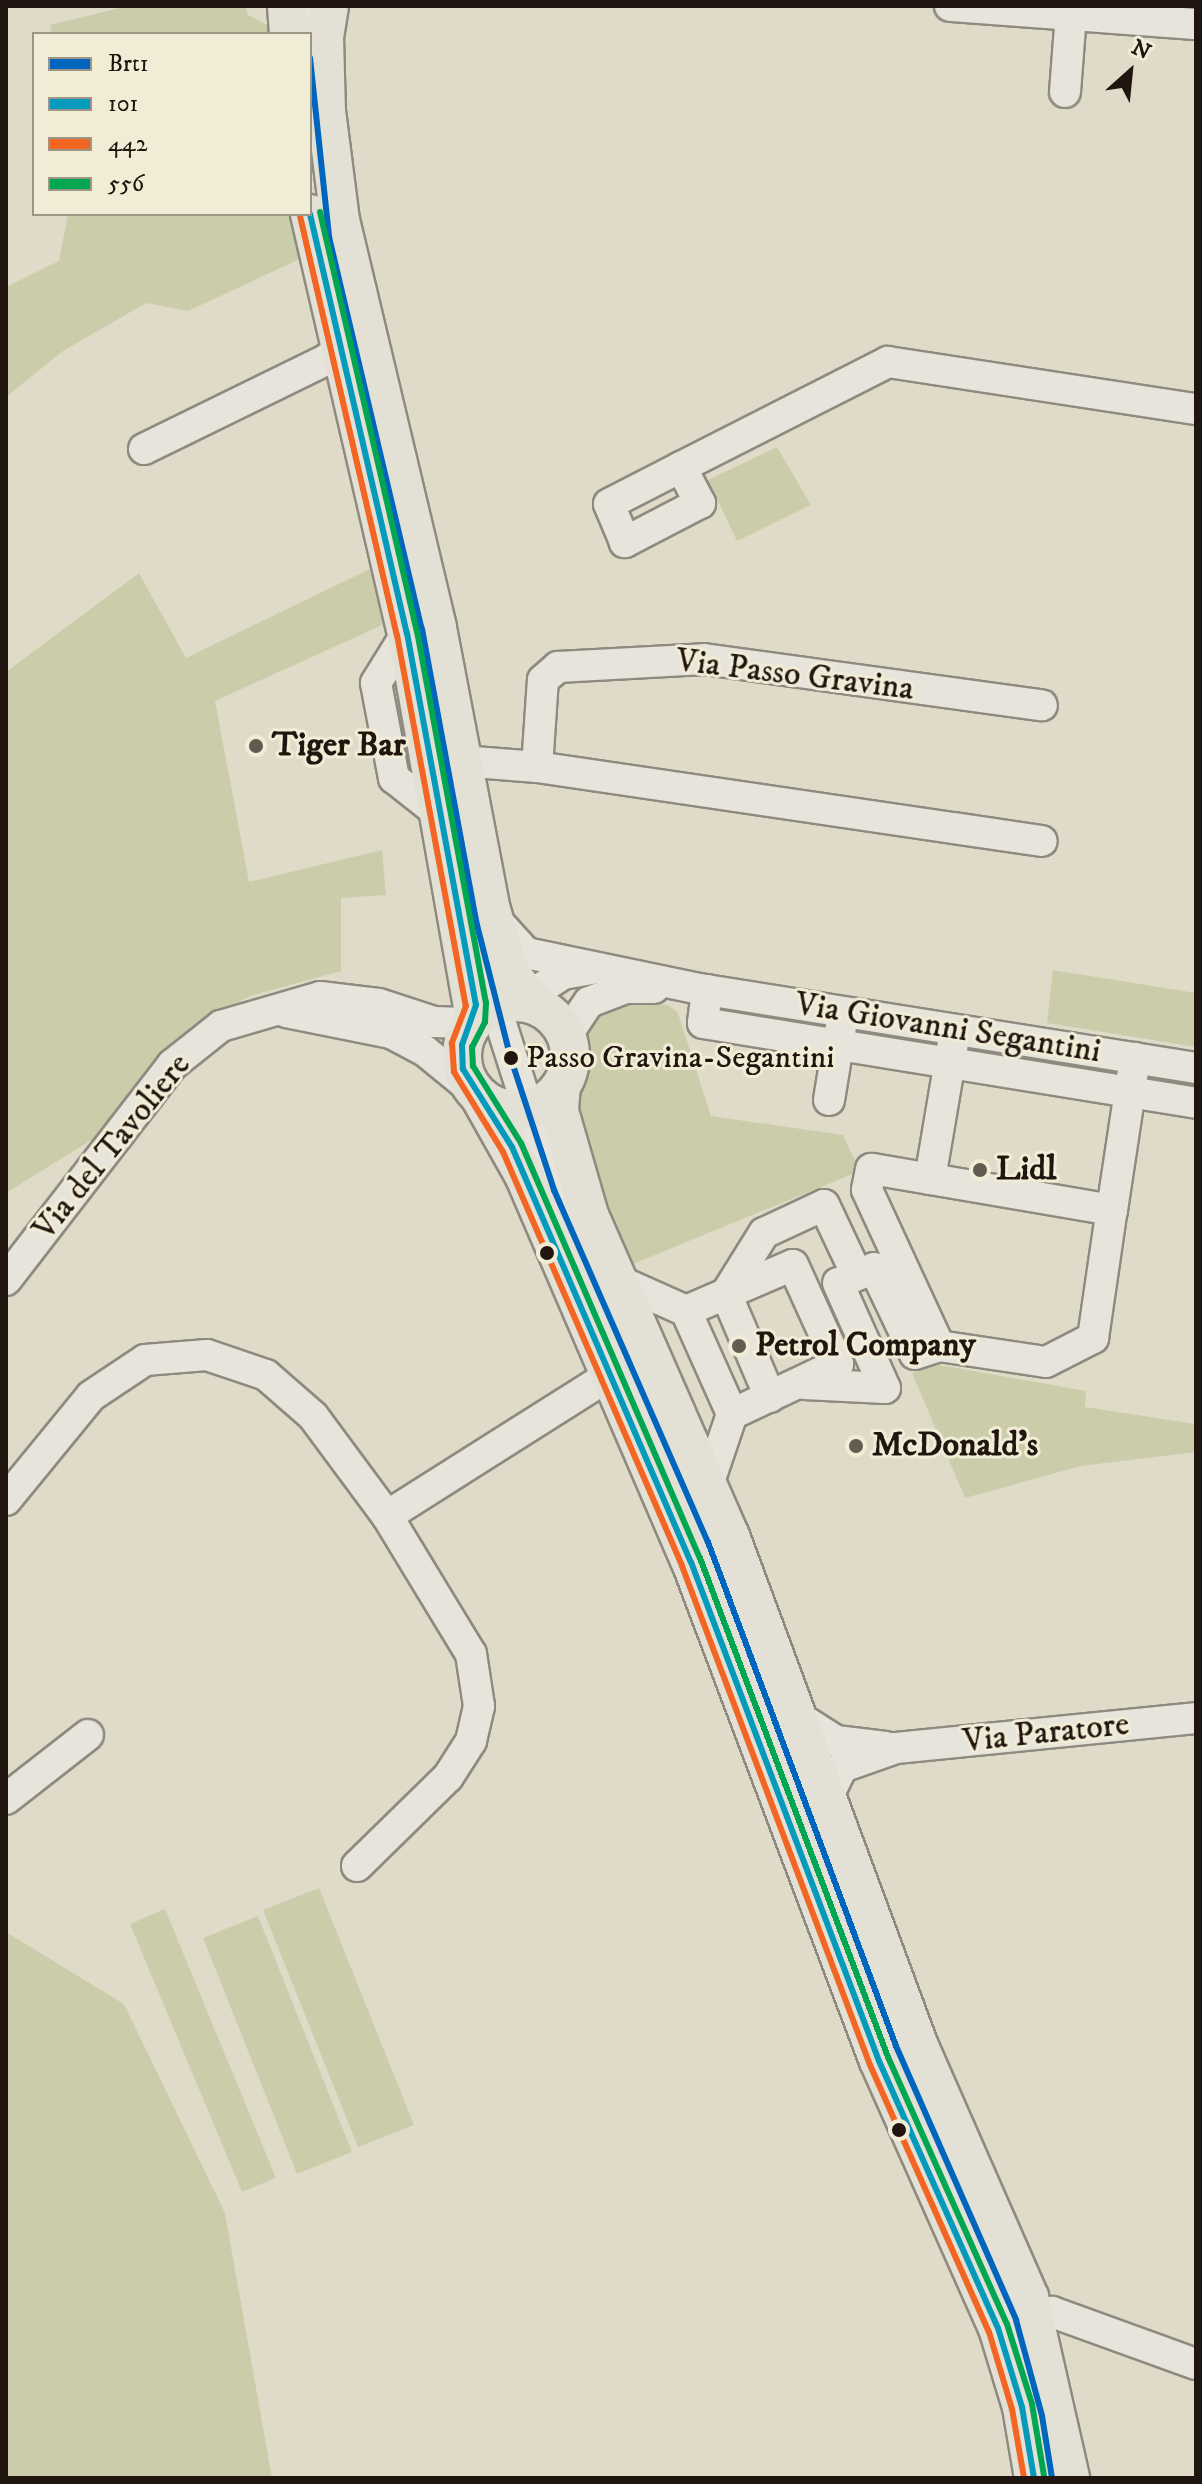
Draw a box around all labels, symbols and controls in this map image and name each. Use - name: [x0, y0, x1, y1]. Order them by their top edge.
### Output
- legend: [32, 32, 312, 216]
- north arrow: [1090, 32, 1170, 112]
- text: N: [1127, 34, 1155, 66]
- text: Brt1: [108, 49, 149, 79]
- text: 101: [108, 89, 138, 119]
- text: 442: [108, 129, 147, 159]
- text: 556: [108, 169, 144, 199]
- street label: Via Passo Gravina: [674, 640, 916, 710]
- place label: Tiger Bar: [272, 726, 406, 766]
- marker: Tiger Bar: [247, 737, 265, 755]
- street label: Via Giovanni Segantini: [792, 984, 1104, 1072]
- place label: Passo Gravina-Segantini: [526, 1039, 835, 1077]
- street label: Via del Tavoliere: [24, 1045, 200, 1249]
- marker: Passo Gravina-Segantini: [503, 1050, 519, 1066]
- place label: Lidl: [996, 1150, 1056, 1190]
- marker: Lidl: [971, 1161, 989, 1179]
- unlabelled marker: [539, 1245, 555, 1261]
- place label: Petrol Company: [755, 1326, 976, 1366]
- marker: Petrol Company: [730, 1337, 748, 1355]
- place label: McDonald's: [872, 1426, 1038, 1466]
- marker: McDonald's: [847, 1437, 865, 1455]
- street label: Via Paratore: [961, 1704, 1131, 1762]
- unlabelled marker: [891, 2122, 907, 2138]

